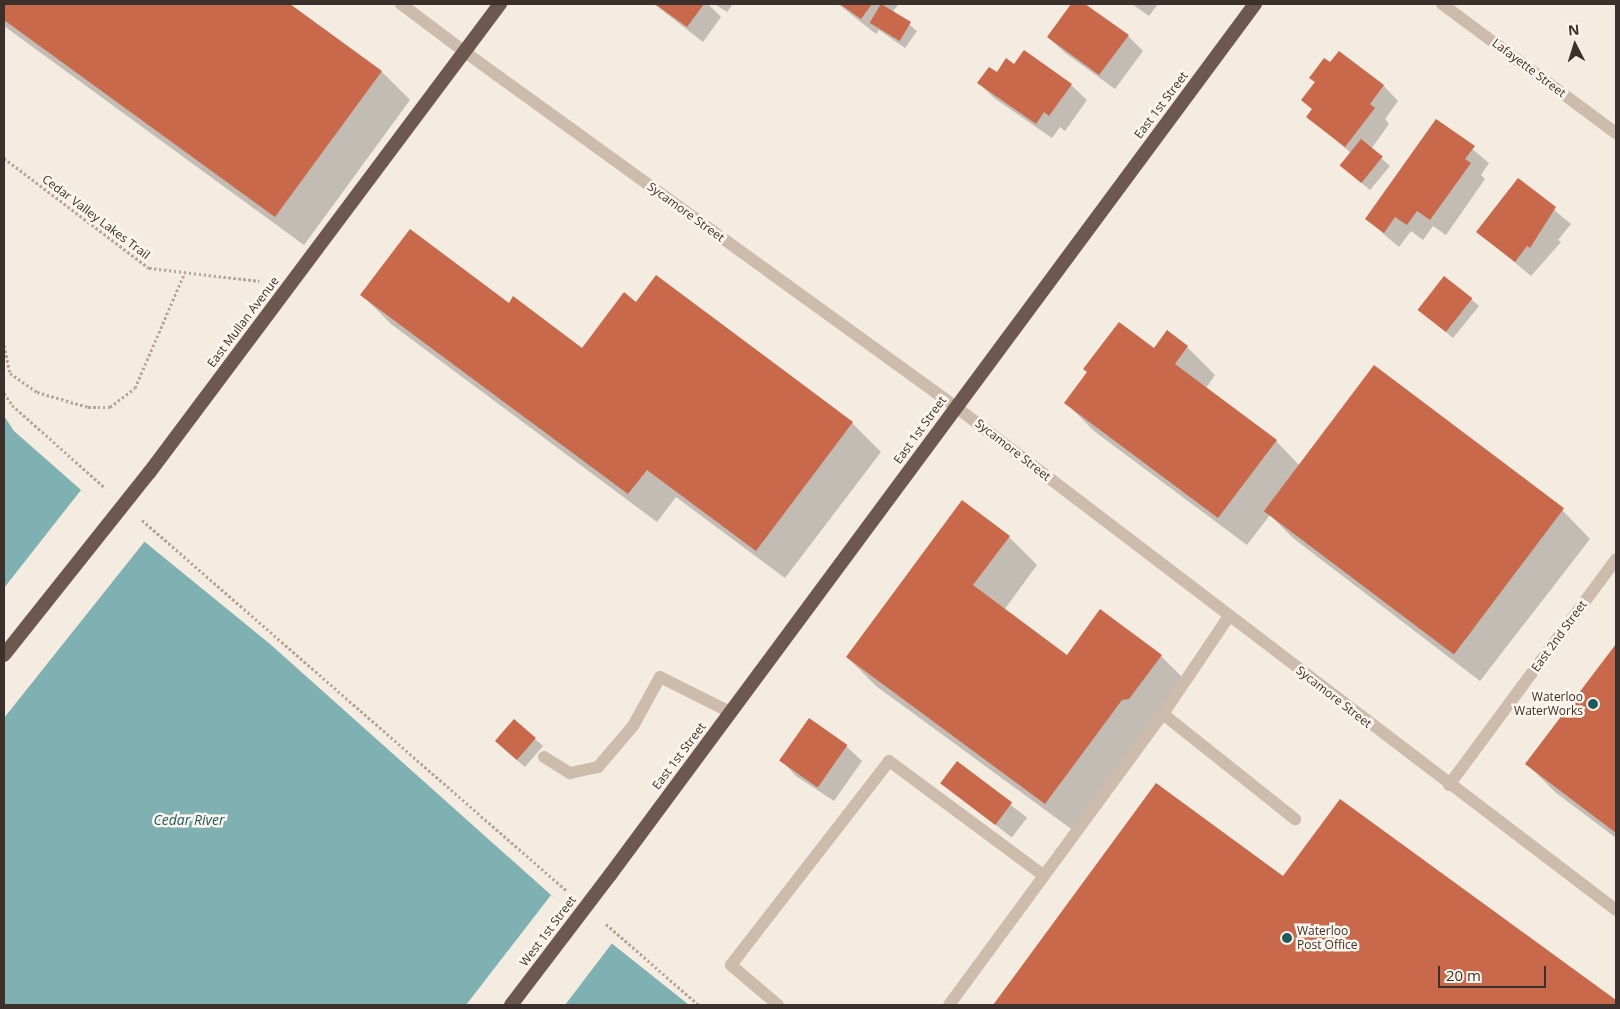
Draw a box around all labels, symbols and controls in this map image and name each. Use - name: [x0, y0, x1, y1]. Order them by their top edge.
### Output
- north arrow: [1550, 20, 1600, 70]
- text: N: [1567, 20, 1580, 40]
- street label: Lafayette Street: [1489, 36, 1569, 100]
- street label: East 1st Street: [1131, 69, 1191, 141]
- street label: Cedar Valley Lakes Trail: [39, 172, 153, 262]
- street label: Sycamore Street: [645, 179, 727, 245]
- street label: East Mullan Avenue: [204, 274, 282, 370]
- street label: East 1st Street: [891, 393, 949, 467]
- street label: Sycamore Street: [972, 416, 1054, 484]
- street label: East 2nd Street: [1528, 598, 1590, 674]
- street label: Sycamore Street: [1293, 663, 1375, 731]
- place label: Waterloo WaterWorks: [1514, 690, 1583, 718]
- marker: Waterloo WaterWorks: [1587, 698, 1599, 710]
- street label: East 1st Street: [649, 720, 709, 792]
- water label: Cedar River: [154, 812, 224, 828]
- street label: West 1st Street: [517, 893, 579, 969]
- place label: Waterloo Post Office: [1297, 924, 1357, 952]
- marker: Waterloo Post Office: [1281, 932, 1293, 944]
- scale bar: [1440, 956, 1548, 988]
- text: 20 m: [1446, 965, 1481, 985]

